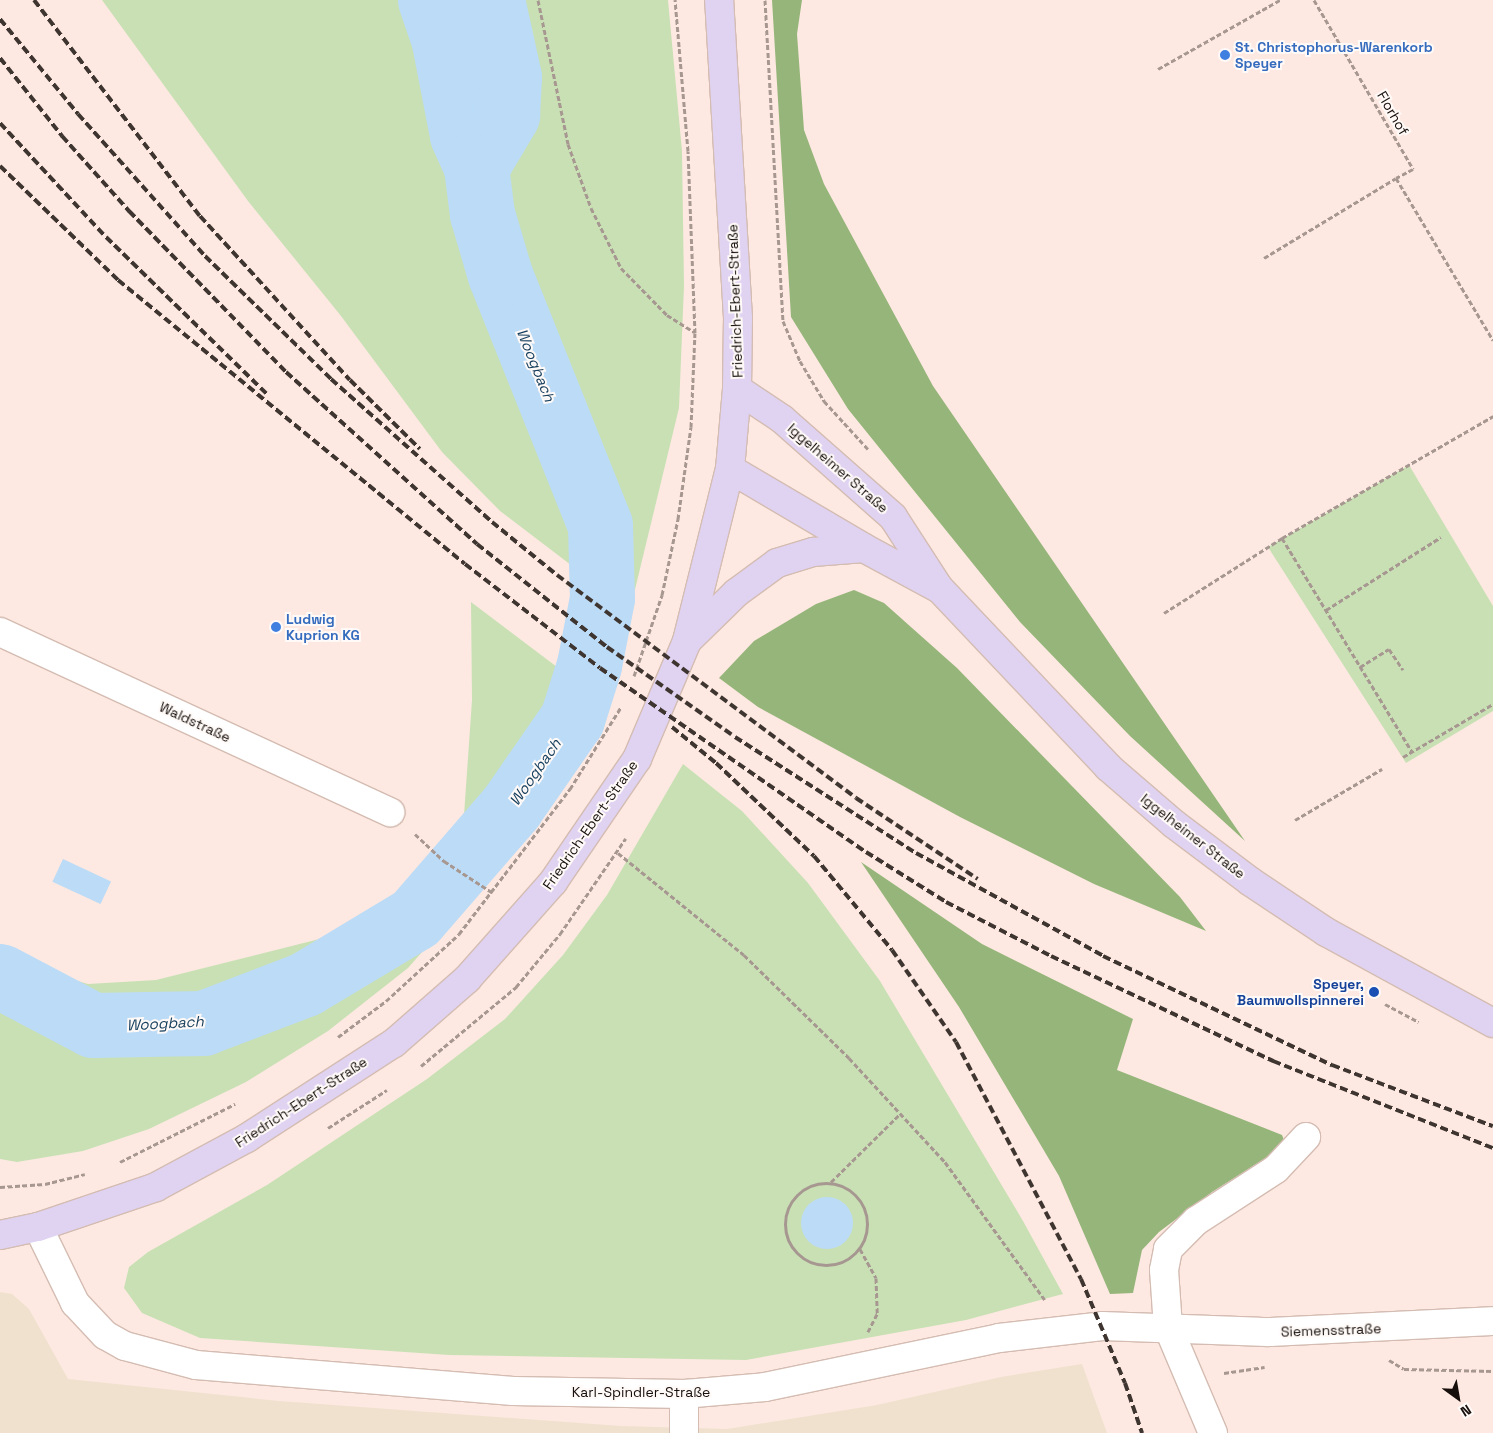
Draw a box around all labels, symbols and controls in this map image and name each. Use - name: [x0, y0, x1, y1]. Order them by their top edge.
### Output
- place label: St. Christophorus-Warenkorb Speyer: [1235, 39, 1433, 72]
- marker: St. Christophorus-Warenkorb Speyer: [1219, 49, 1231, 61]
- street label: Florhof: [1374, 88, 1412, 138]
- street label: Friedrich-Ebert-Straße: [724, 224, 746, 378]
- water label: Woogbach: [513, 326, 559, 404]
- street label: Iggelheimer Straße: [784, 420, 892, 516]
- place label: Ludwig Kuprion KG: [286, 611, 360, 644]
- marker: Ludwig Kuprion KG: [270, 621, 282, 633]
- street label: Waldstraße: [157, 698, 233, 746]
- water label: Woogbach: [505, 735, 565, 809]
- street label: Friedrich-Ebert-Straße: [539, 757, 641, 893]
- street label: Iggelheimer Straße: [1137, 790, 1249, 882]
- place label: Speyer, Baumwollspinnerei: [1237, 976, 1364, 1009]
- marker: Speyer, Baumwollspinnerei: [1368, 986, 1380, 998]
- water label: Woogbach: [126, 1012, 204, 1034]
- street label: Friedrich-Ebert-Straße: [232, 1053, 370, 1151]
- street label: Siemensstraße: [1281, 1320, 1381, 1340]
- north arrow: [1433, 1373, 1483, 1423]
- street label: Karl-Spindler-Straße: [572, 1384, 710, 1400]
- text: N: [1457, 1401, 1475, 1421]

